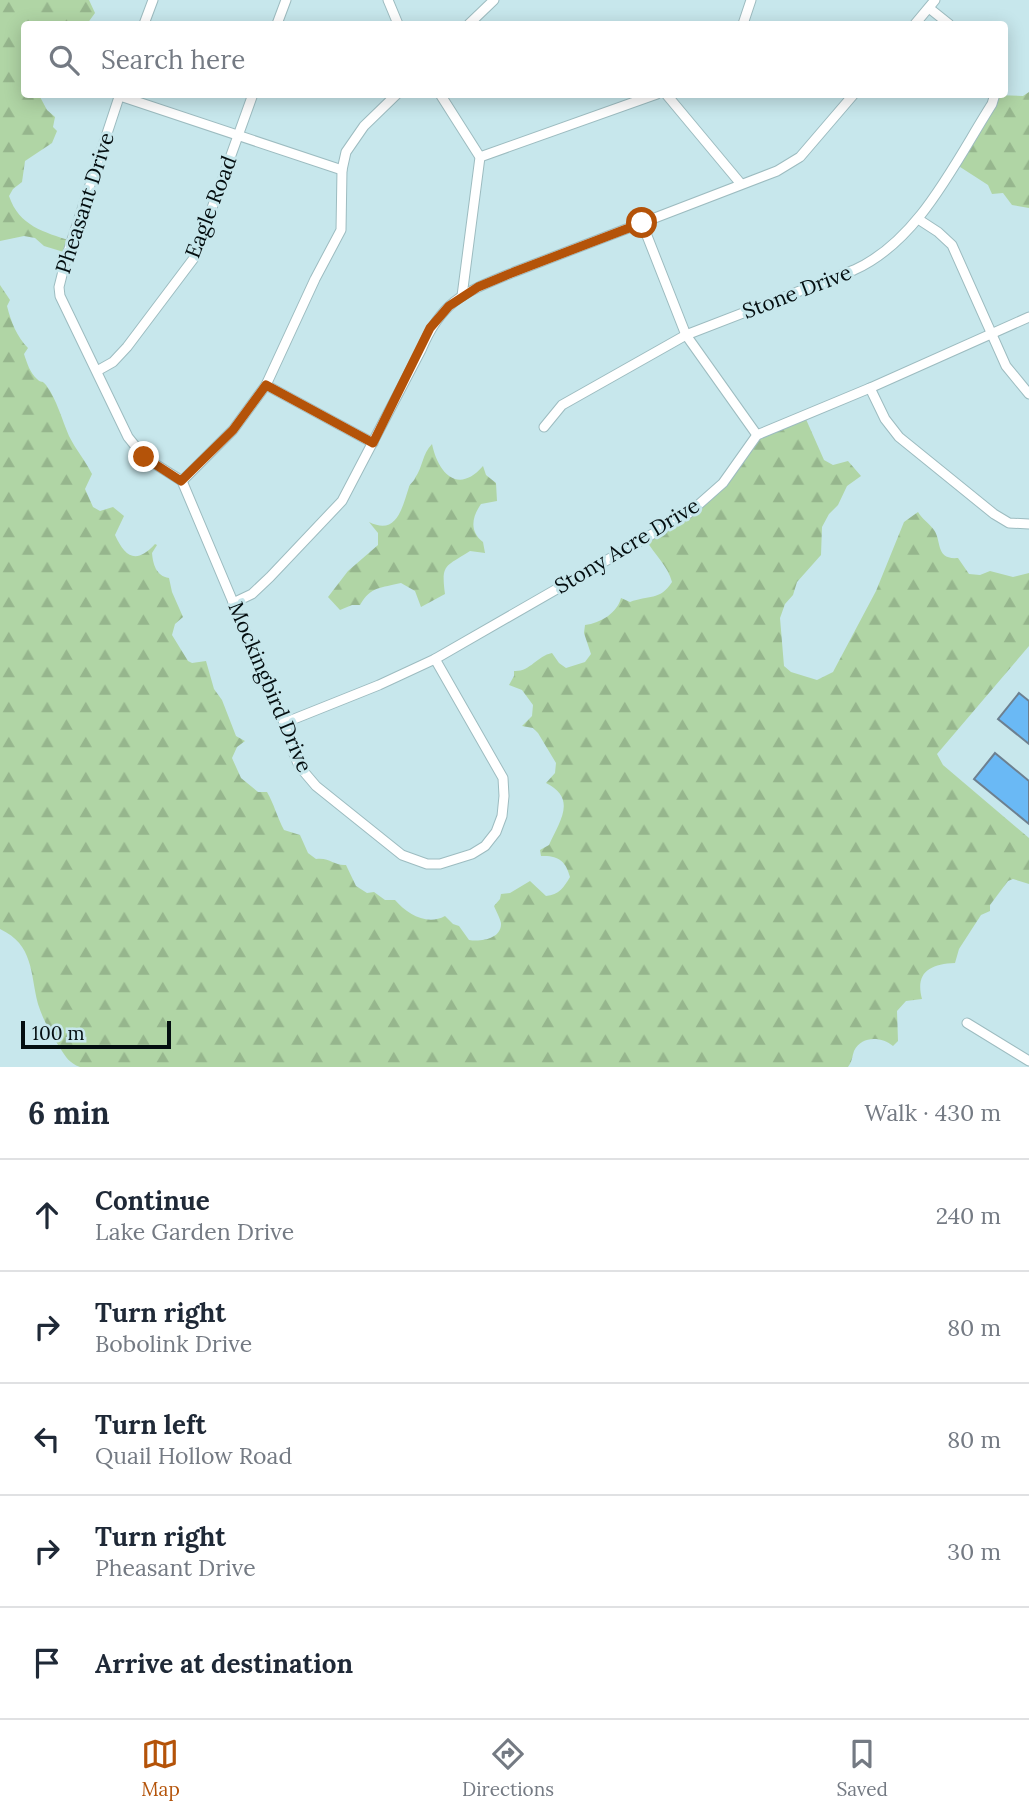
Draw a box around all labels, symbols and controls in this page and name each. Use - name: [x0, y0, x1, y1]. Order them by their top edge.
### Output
- search box: [21, 21, 1008, 98]
- icon: search: [45, 41, 83, 79]
- text: Search here: [101, 43, 245, 76]
- street label: Pheasant Drive: [49, 129, 120, 277]
- street label: Eagle Road: [179, 152, 242, 262]
- route start: [626, 207, 657, 238]
- street label: Stone Drive: [739, 258, 855, 325]
- route end: [128, 441, 159, 472]
- street label: Stony Acre Drive: [549, 492, 704, 599]
- street label: Mockingbird Drive: [222, 598, 319, 776]
- scale bar: [21, 1018, 172, 1050]
- text: 100 m: [32, 1021, 85, 1045]
- text: 6 min: [28, 1094, 110, 1132]
- text: Walk · 430 m: [865, 1098, 1001, 1127]
- text: Continue: [95, 1184, 210, 1217]
- icon: ahead: [28, 1196, 66, 1234]
- text: 240 m: [936, 1201, 1001, 1230]
- text: Lake Garden Drive: [95, 1217, 294, 1246]
- text: Turn right: [95, 1296, 226, 1329]
- icon: right: [28, 1308, 66, 1346]
- text: 80 m: [947, 1313, 1001, 1342]
- text: Bobolink Drive: [95, 1329, 252, 1358]
- text: Turn left: [95, 1408, 206, 1441]
- icon: left: [28, 1420, 66, 1458]
- text: 80 m: [947, 1425, 1001, 1454]
- text: Quail Hollow Road: [95, 1441, 292, 1470]
- text: Turn right: [95, 1520, 226, 1553]
- icon: right: [28, 1532, 66, 1570]
- text: 30 m: [947, 1537, 1001, 1566]
- text: Pheasant Drive: [95, 1553, 256, 1582]
- icon: arrive: [28, 1644, 66, 1682]
- text: Arrive at destination: [95, 1647, 353, 1680]
- tab: Map: [141, 1735, 180, 1801]
- tab: Directions: [462, 1735, 554, 1801]
- tab: Saved: [836, 1735, 888, 1801]

